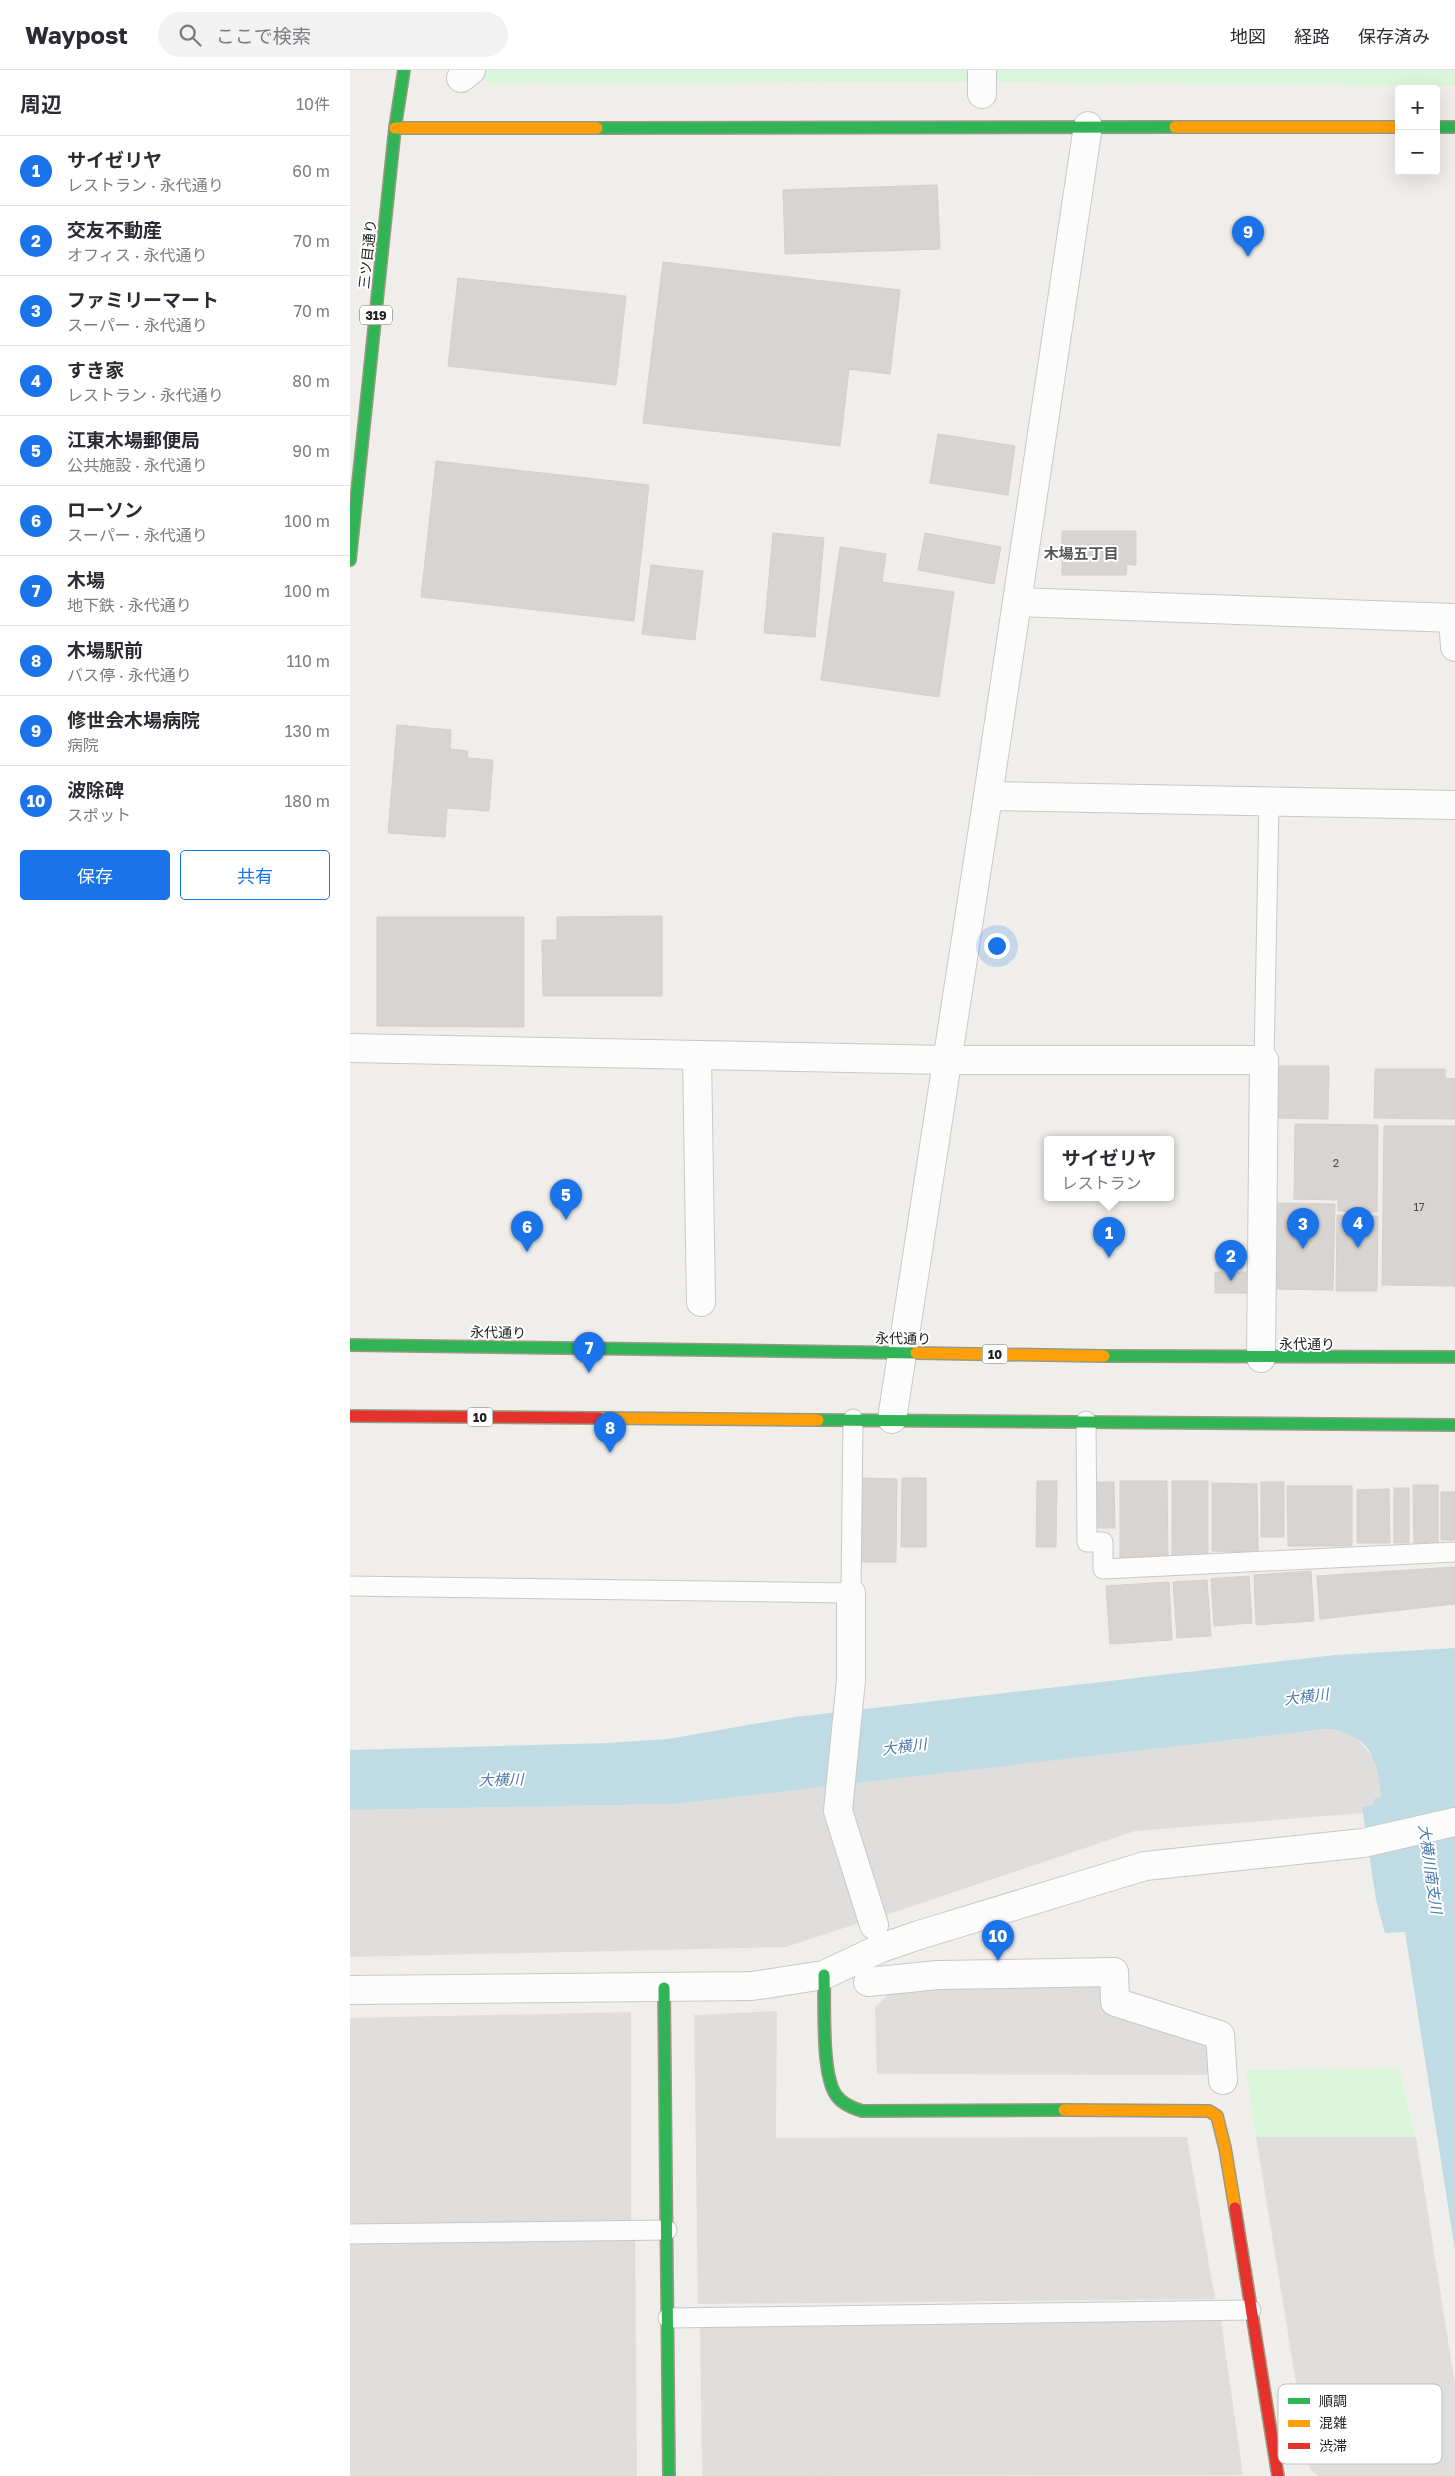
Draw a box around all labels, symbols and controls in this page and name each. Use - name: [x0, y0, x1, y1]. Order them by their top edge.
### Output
- search box: [158, 12, 508, 57]
- text: Waypost: [25, 20, 128, 49]
- icon: search: [176, 21, 204, 49]
- text: ここで検索: [216, 24, 311, 47]
- text: 地図: [1230, 25, 1266, 47]
- text: 経路: [1294, 25, 1330, 47]
- text: 保存済み: [1358, 25, 1430, 47]
- map controls: [1395, 85, 1440, 175]
- button: +: [1395, 85, 1440, 130]
- text: 周辺: [20, 91, 62, 117]
- text: 10件: [296, 94, 330, 114]
- button: −: [1395, 130, 1440, 175]
- text: サイゼリヤ: [67, 148, 162, 171]
- text: 1: [32, 161, 40, 181]
- text: 60 m: [292, 161, 330, 181]
- text: レストラン · 永代通り: [67, 175, 224, 195]
- pin: 9: [1232, 216, 1264, 257]
- text: 交友不動産: [67, 218, 162, 241]
- street label: 三ツ目通り: [355, 218, 379, 290]
- text: 2: [31, 231, 41, 251]
- text: 70 m: [293, 231, 330, 251]
- text: オフィス · 永代通り: [67, 245, 207, 265]
- text: ファミリーマート: [67, 288, 219, 311]
- text: 3: [31, 301, 41, 321]
- text: 70 m: [293, 301, 330, 321]
- road number: 319: [360, 306, 392, 324]
- text: スーパー · 永代通り: [67, 315, 208, 335]
- text: すき家: [67, 358, 124, 381]
- text: 4: [31, 371, 41, 391]
- text: 80 m: [292, 371, 330, 391]
- text: レストラン · 永代通り: [67, 385, 224, 405]
- text: 江東木場郵便局: [67, 428, 200, 451]
- text: 5: [31, 441, 41, 461]
- text: 90 m: [292, 441, 330, 461]
- text: 公共施設 · 永代通り: [67, 455, 208, 475]
- text: ローソン: [67, 498, 143, 521]
- text: 6: [31, 511, 41, 531]
- text: 100 m: [284, 511, 330, 531]
- text: スーパー · 永代通り: [67, 525, 208, 545]
- district label: 木場五丁目: [1043, 544, 1119, 562]
- text: 木場: [67, 568, 105, 591]
- text: 7: [32, 581, 40, 601]
- text: 100 m: [284, 581, 330, 601]
- text: 地下鉄 · 永代通り: [67, 595, 192, 615]
- text: 木場駅前: [67, 638, 143, 661]
- text: 8: [31, 651, 41, 671]
- text: 110 m: [286, 651, 330, 671]
- text: バス停 · 永代通り: [67, 665, 192, 685]
- text: 修世会木場病院: [67, 708, 200, 731]
- text: 9: [31, 721, 41, 741]
- text: 130 m: [285, 721, 330, 741]
- text: 病院: [67, 735, 99, 755]
- text: 波除碑: [67, 778, 124, 801]
- text: 10: [27, 791, 45, 811]
- text: 180 m: [284, 791, 330, 811]
- text: スポット: [67, 805, 131, 825]
- button: 保存: [20, 850, 170, 900]
- button: 共有: [180, 850, 330, 900]
- your location: [984, 933, 1010, 959]
- popup: [1044, 1136, 1174, 1201]
- text: サイゼリヤ: [1061, 1146, 1157, 1169]
- house number: 2: [1333, 1156, 1339, 1169]
- text: レストラン: [1061, 1173, 1142, 1193]
- pin: 5: [550, 1179, 582, 1220]
- house number: 17: [1413, 1200, 1425, 1213]
- pin: 4: [1342, 1207, 1374, 1248]
- pin: 3: [1287, 1208, 1319, 1249]
- pin: 6: [511, 1211, 543, 1252]
- pin: 1: [1093, 1217, 1125, 1258]
- pin: 2: [1215, 1240, 1247, 1281]
- street label: 永代通り: [470, 1323, 526, 1341]
- street label: 永代通り: [875, 1329, 931, 1347]
- pin: 7: [573, 1332, 605, 1373]
- street label: 永代通り: [1279, 1335, 1335, 1352]
- road number: 10: [982, 1344, 1008, 1364]
- road number: 10: [468, 1408, 492, 1426]
- pin: 8: [594, 1412, 626, 1453]
- water label: 大横川: [1283, 1684, 1331, 1708]
- water label: 大横川: [881, 1734, 929, 1758]
- water label: 大横川: [478, 1770, 526, 1788]
- water label: 大横川南支川: [1416, 1823, 1446, 1917]
- pin: 10: [982, 1920, 1014, 1961]
- legend: [1278, 2384, 1442, 2464]
- text: 順調: [1319, 2392, 1347, 2409]
- text: 混雑: [1319, 2414, 1347, 2431]
- text: 渋滞: [1319, 2437, 1347, 2454]

